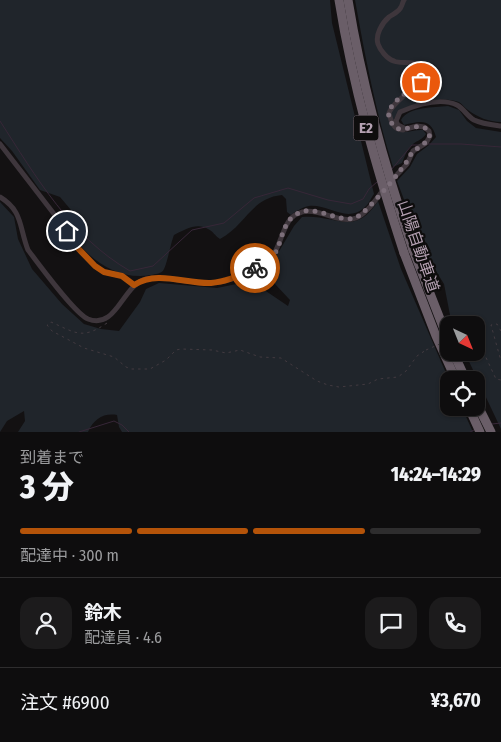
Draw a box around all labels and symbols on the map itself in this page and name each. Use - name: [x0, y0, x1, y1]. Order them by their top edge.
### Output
- pin: [400, 61, 442, 103]
- road number: E2: [354, 116, 378, 140]
- street label: 山陽自動車道: [394, 198, 443, 295]
- pin: [46, 210, 88, 252]
- courier: [230, 243, 280, 293]
- north arrow: [440, 316, 485, 361]

